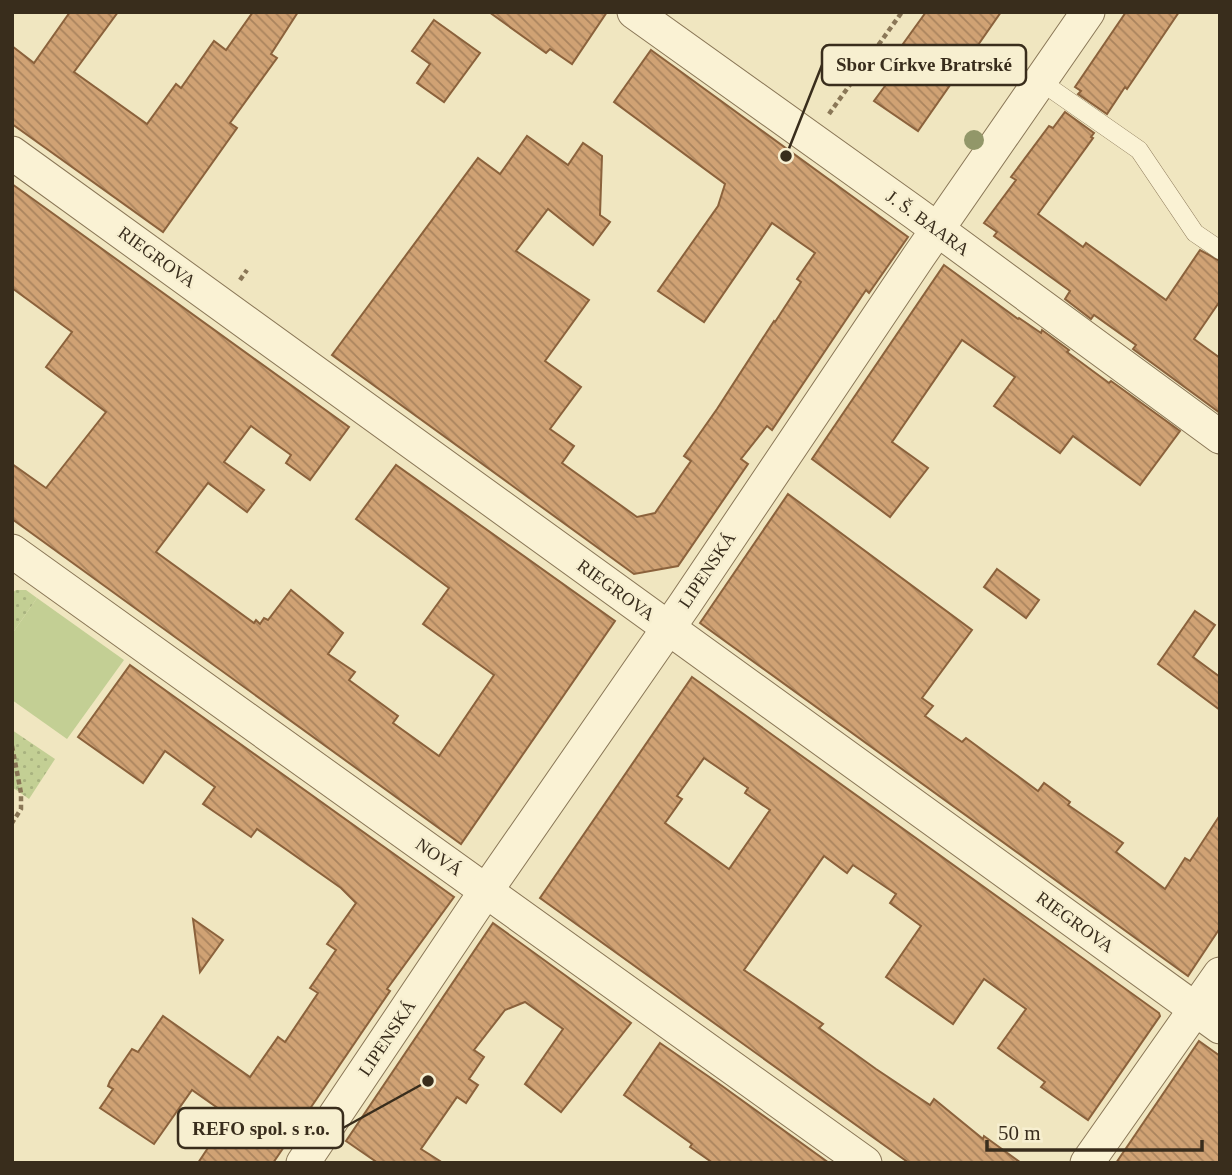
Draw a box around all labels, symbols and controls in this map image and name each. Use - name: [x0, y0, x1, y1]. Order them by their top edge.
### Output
- callout: Sbor Církve Bratrské: [822, 45, 1026, 85]
- text: Sbor Církve Bratrské: [836, 54, 1012, 75]
- street label: J. Š. BAARA: [882, 185, 974, 260]
- street label: RIEGROVA: [114, 222, 200, 292]
- street label: LIPENSKÁ: [674, 528, 740, 612]
- street label: RIEGROVA: [573, 555, 659, 625]
- street label: NOVÁ: [412, 833, 467, 880]
- street label: RIEGROVA: [1032, 887, 1118, 957]
- street label: LIPENSKÁ: [354, 996, 420, 1080]
- callout: REFO spol. s r.o.: [178, 1108, 343, 1148]
- scale bar: [987, 1108, 1202, 1152]
- text: REFO spol. s r.o.: [192, 1118, 330, 1139]
- text: 50 m: [998, 1121, 1041, 1145]

